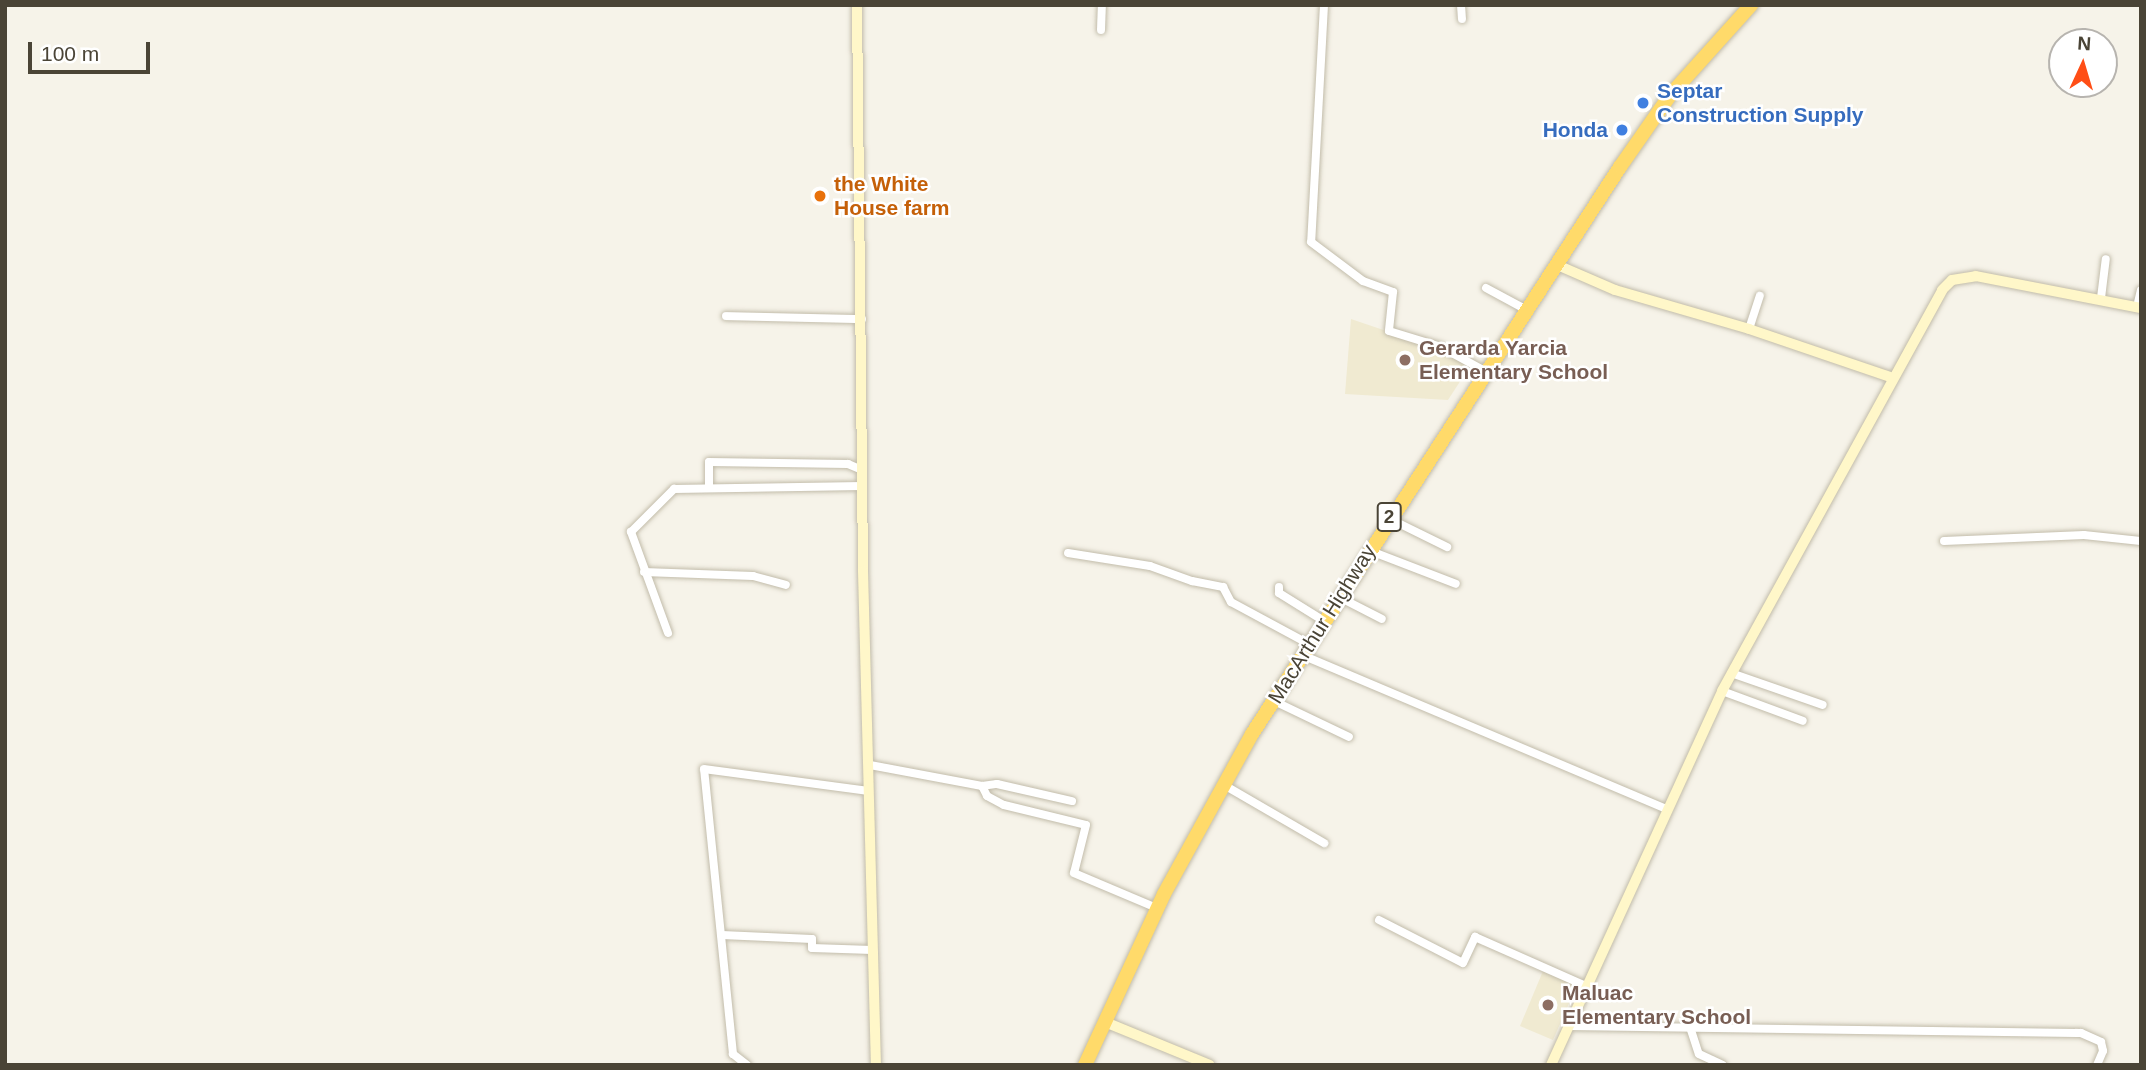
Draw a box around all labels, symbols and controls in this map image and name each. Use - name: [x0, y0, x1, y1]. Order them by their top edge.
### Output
- scale bar: [32, 28, 154, 72]
- north arrow: [2048, 28, 2118, 98]
- text: N: [2077, 33, 2092, 55]
- text: 100 m: [41, 42, 99, 65]
- place label: Septar Construction Supply: [1657, 78, 1863, 128]
- marker: Septar Construction Supply: [1635, 95, 1651, 111]
- place label: Honda: [1543, 117, 1608, 143]
- marker: Honda: [1614, 122, 1630, 138]
- place label: the White House farm: [834, 171, 950, 221]
- marker: the White House farm: [812, 188, 828, 204]
- place label: Gerarda Yarcia Elementary School: [1419, 335, 1608, 385]
- marker: Gerarda Yarcia Elementary School: [1397, 352, 1413, 368]
- road number: 2: [1375, 502, 1403, 532]
- street label: MacArthur Highway: [1263, 540, 1381, 708]
- place label: Maluac Elementary School: [1562, 980, 1751, 1030]
- marker: Maluac Elementary School: [1540, 997, 1556, 1013]

